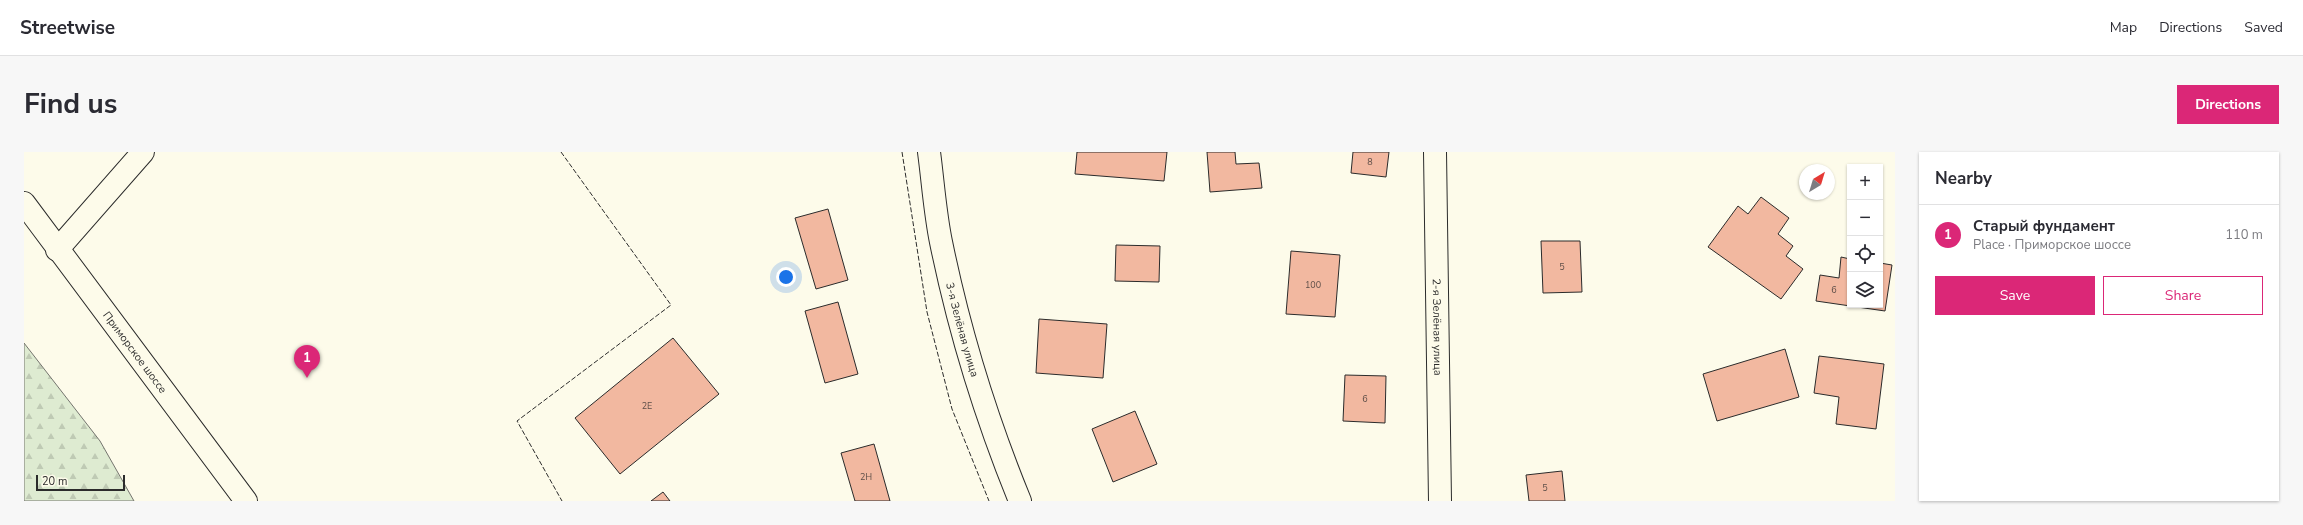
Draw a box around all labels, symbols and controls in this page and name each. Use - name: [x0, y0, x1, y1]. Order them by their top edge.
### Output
- text: Streetwise: [20, 15, 115, 41]
- text: Map: [2110, 18, 2137, 37]
- text: Directions: [2159, 18, 2222, 37]
- text: Saved: [2244, 18, 2283, 37]
- text: Find us: [24, 85, 118, 123]
- button: Directions: [2177, 85, 2279, 124]
- house number: 8: [1367, 156, 1373, 168]
- north arrow: [1799, 164, 1835, 200]
- map controls: [1847, 164, 1883, 308]
- button: +: [1847, 164, 1883, 200]
- text: Nearby: [1935, 167, 1992, 190]
- button: −: [1847, 200, 1883, 236]
- text: Старый фундамент: [1973, 216, 2115, 236]
- text: 1: [1944, 226, 1952, 244]
- text: 110 m: [2225, 226, 2263, 244]
- button: locate: [1847, 236, 1883, 272]
- text: Place · Приморское шоссе: [1973, 236, 2131, 254]
- house number: 5: [1559, 261, 1565, 273]
- your location: [776, 267, 796, 287]
- button: layers: [1847, 272, 1883, 308]
- button: Save: [1935, 276, 2095, 315]
- button: Share: [2103, 276, 2263, 315]
- street label: 2-я Зелёная улица: [1429, 278, 1446, 376]
- house number: 100: [1305, 279, 1321, 291]
- street label: 3-я Зелёная улица: [943, 281, 983, 379]
- house number: 6: [1831, 284, 1837, 296]
- street label: Приморское шоссе: [100, 308, 171, 396]
- pin: 1: [294, 345, 320, 378]
- house number: 6: [1362, 393, 1368, 405]
- house number: 2Е: [642, 400, 652, 412]
- house number: 2Н: [860, 471, 872, 483]
- scale bar: [36, 473, 125, 492]
- text: 20 m: [42, 474, 67, 489]
- house number: 5: [1542, 482, 1548, 494]

